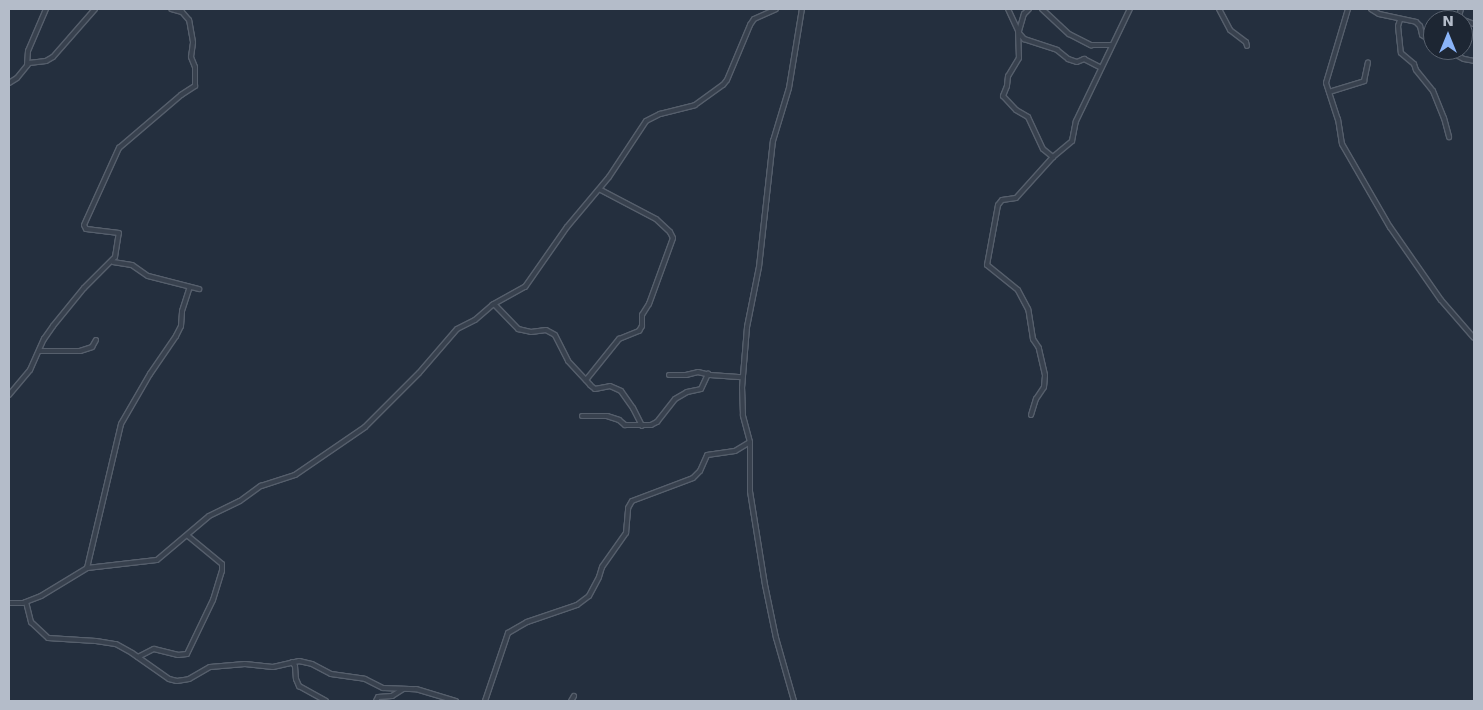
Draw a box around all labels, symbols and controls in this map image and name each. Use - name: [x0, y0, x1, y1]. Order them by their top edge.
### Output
- north arrow: [1423, 10, 1473, 60]
- text: N: [1442, 13, 1454, 29]

